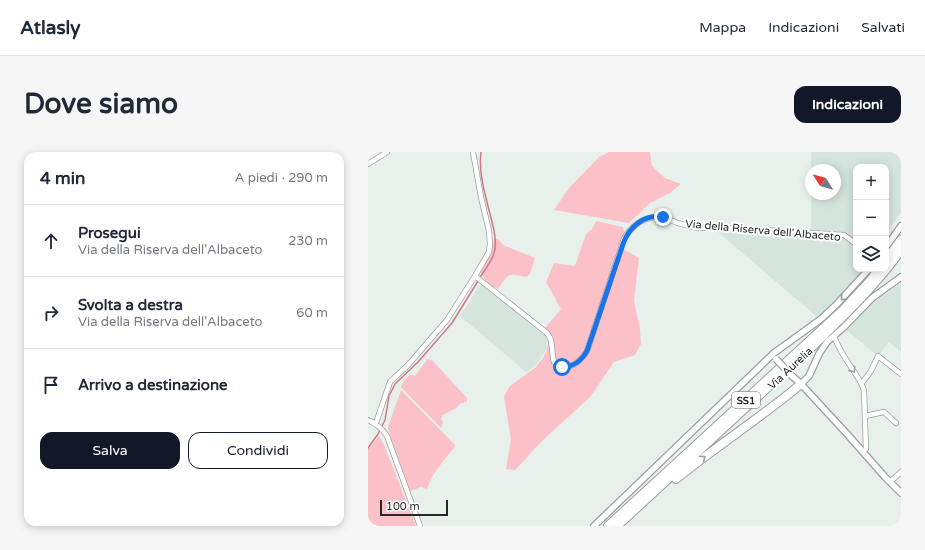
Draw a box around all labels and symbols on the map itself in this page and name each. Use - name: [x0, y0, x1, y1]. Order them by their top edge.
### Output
- north arrow: [805, 164, 841, 200]
- route end: [654, 208, 672, 226]
- street label: Via della Riserva dell'Albaceto: [685, 217, 842, 244]
- one-way arrow: [841, 294, 848, 301]
- street label: Via Aurelia: [765, 345, 815, 392]
- route start: [553, 358, 571, 376]
- one-way arrow: [848, 365, 855, 372]
- road number: SS1: [732, 392, 760, 408]
- one-way arrow: [699, 455, 706, 463]
- scale bar: [380, 498, 448, 517]

